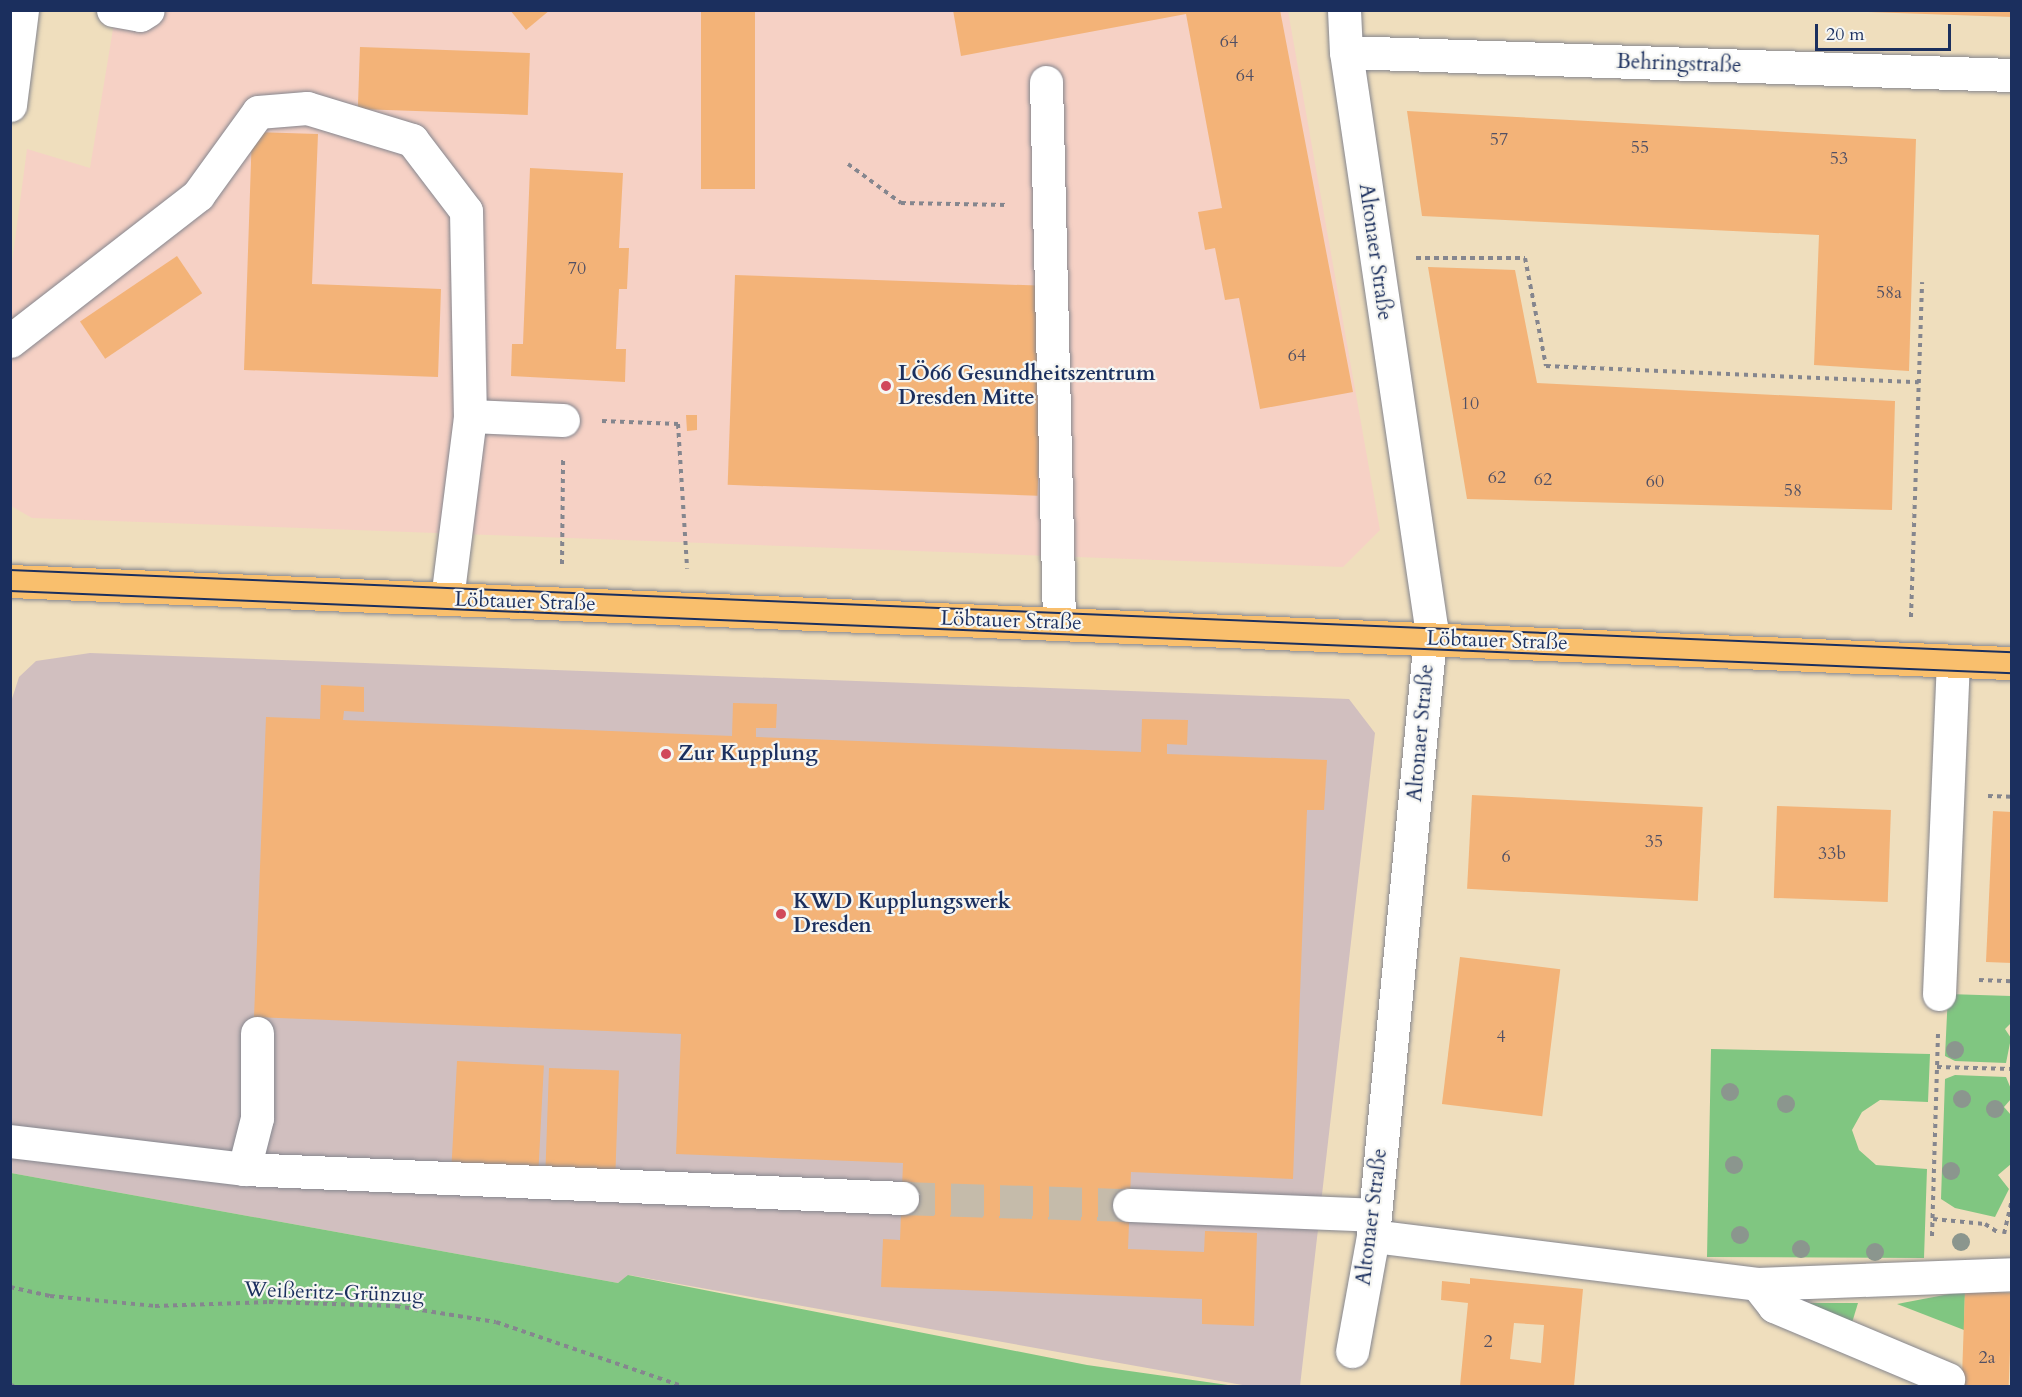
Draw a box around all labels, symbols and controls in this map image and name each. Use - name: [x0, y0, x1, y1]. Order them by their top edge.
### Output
- scale bar: [1818, 12, 1954, 50]
- text: 20 m: [1826, 22, 1865, 47]
- house number: 64: [1220, 31, 1238, 53]
- street label: Behringstraße: [1616, 49, 1742, 79]
- house number: 64: [1236, 65, 1254, 87]
- house number: 57: [1490, 129, 1508, 151]
- house number: 55: [1631, 137, 1649, 159]
- house number: 53: [1830, 148, 1848, 170]
- street label: Altonaer Straße: [1353, 182, 1397, 322]
- house number: 70: [568, 258, 586, 280]
- house number: 58a: [1876, 282, 1902, 304]
- house number: 64: [1288, 345, 1306, 367]
- place label: LÖ66 Gesundheitszentrum Dresden Mitte: [898, 361, 1155, 411]
- marker: LÖ66 Gesundheitszentrum Dresden Mitte: [879, 379, 893, 393]
- house number: 10: [1461, 393, 1479, 415]
- house number: 62: [1488, 467, 1506, 489]
- house number: 62: [1534, 469, 1552, 491]
- house number: 60: [1646, 471, 1664, 493]
- house number: 58: [1784, 480, 1802, 502]
- street label: Löbtauer Straße: [454, 587, 596, 617]
- street label: Löbtauer Straße: [940, 606, 1082, 636]
- street label: Löbtauer Straße: [1426, 626, 1568, 656]
- street label: Altonaer Straße: [1402, 663, 1440, 803]
- place label: Zur Kupplung: [678, 741, 818, 767]
- marker: Zur Kupplung: [659, 747, 673, 761]
- house number: 35: [1645, 831, 1663, 853]
- house number: 33b: [1818, 843, 1846, 865]
- house number: 6: [1501, 846, 1511, 868]
- place label: KWD Kupplungswerk Dresden: [793, 889, 1011, 939]
- marker: KWD Kupplungswerk Dresden: [774, 907, 788, 921]
- house number: 4: [1496, 1026, 1506, 1048]
- street label: Altonaer Straße: [1351, 1147, 1393, 1287]
- street label: Weißeritz-Grünzug: [244, 1277, 424, 1309]
- house number: 2: [1483, 1331, 1493, 1353]
- house number: 2a: [1979, 1347, 1995, 1369]

